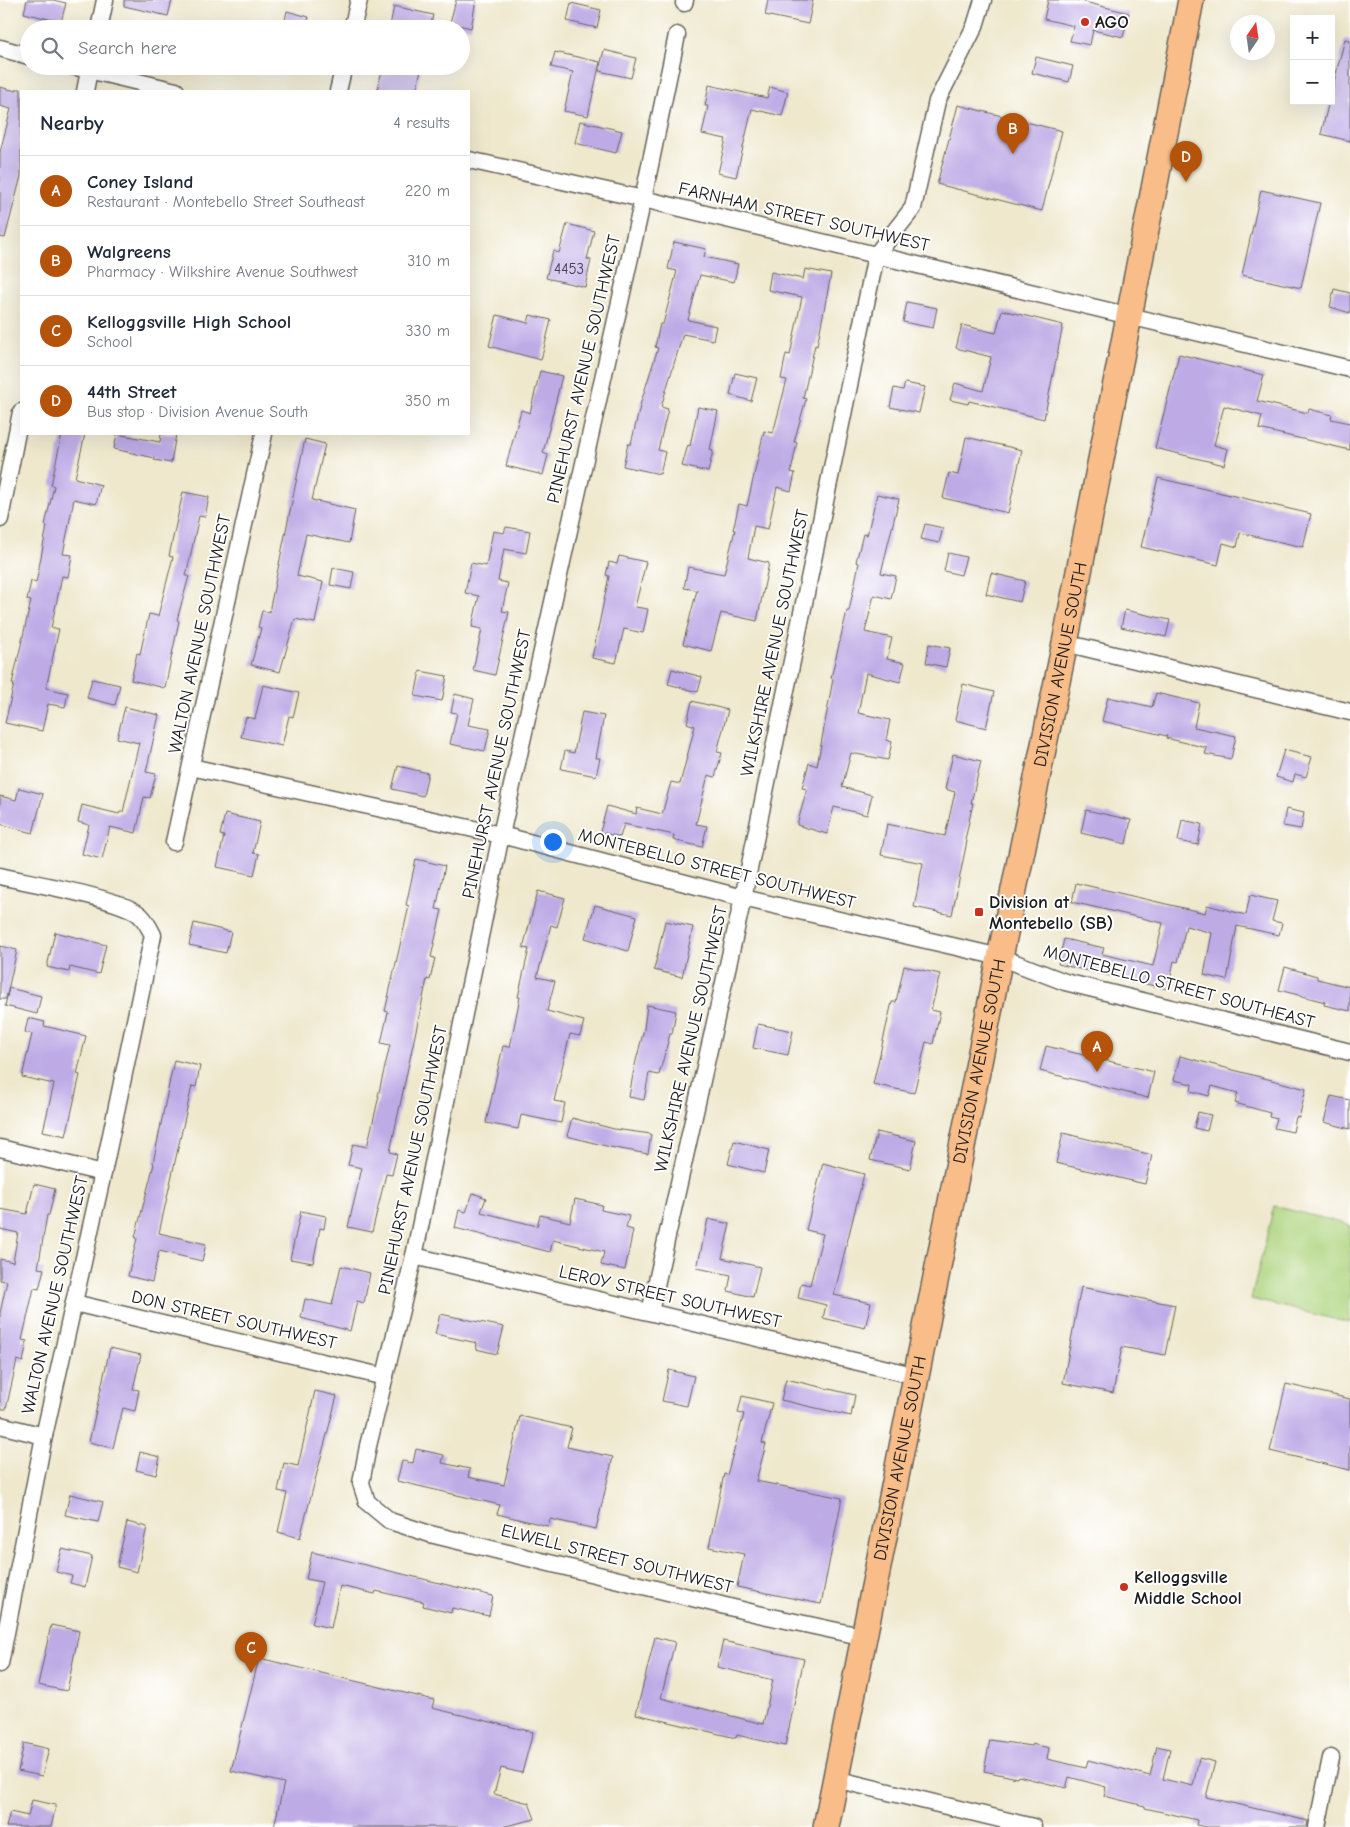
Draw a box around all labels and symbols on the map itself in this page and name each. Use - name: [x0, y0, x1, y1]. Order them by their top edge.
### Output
- place label: AGO: [1095, 12, 1129, 33]
- north arrow: [1230, 15, 1275, 60]
- marker: AGO: [1079, 16, 1091, 28]
- pin: B: [997, 113, 1029, 154]
- pin: D: [1170, 141, 1202, 182]
- street label: FARNHAM STREET SOUTHWEST: [676, 178, 932, 256]
- street label: PINEHURST AVENUE SOUTHWEST: [543, 232, 625, 505]
- house number: 4453: [554, 260, 584, 278]
- street label: WILKSHIRE AVENUE SOUTHWEST: [736, 507, 814, 779]
- street label: WALTON AVENUE SOUTHWEST: [164, 512, 236, 755]
- street label: DIVISION AVENUE SOUTH: [1029, 560, 1091, 769]
- street label: PINEHURST AVENUE SOUTHWEST: [458, 627, 536, 901]
- street label: MONTEBELLO STREET SOUTHWEST: [576, 824, 858, 914]
- your location: [540, 829, 566, 855]
- place label: Division at Montebello (SB): [989, 892, 1113, 934]
- street label: WILKSHIRE AVENUE SOUTHWEST: [650, 903, 732, 1174]
- marker: Division at Montebello (SB): [973, 906, 985, 918]
- street label: MONTEBELLO STREET SOUTHEAST: [1041, 941, 1317, 1034]
- street label: DIVISION AVENUE SOUTH: [948, 957, 1010, 1165]
- street label: PINEHURST AVENUE SOUTHWEST: [374, 1023, 452, 1297]
- pin: A: [1081, 1031, 1113, 1072]
- street label: WALTON AVENUE SOUTHWEST: [17, 1173, 93, 1416]
- street label: LEROY STREET SOUTHWEST: [557, 1261, 784, 1333]
- street label: DON STREET SOUTHWEST: [129, 1286, 339, 1354]
- street label: DIVISION AVENUE SOUTH: [869, 1354, 930, 1562]
- street label: ELWELL STREET SOUTHWEST: [499, 1520, 736, 1598]
- place label: Kelloggsville Middle School: [1134, 1567, 1242, 1609]
- marker: Kelloggsville Middle School: [1118, 1581, 1130, 1593]
- pin: C: [235, 1632, 267, 1673]

